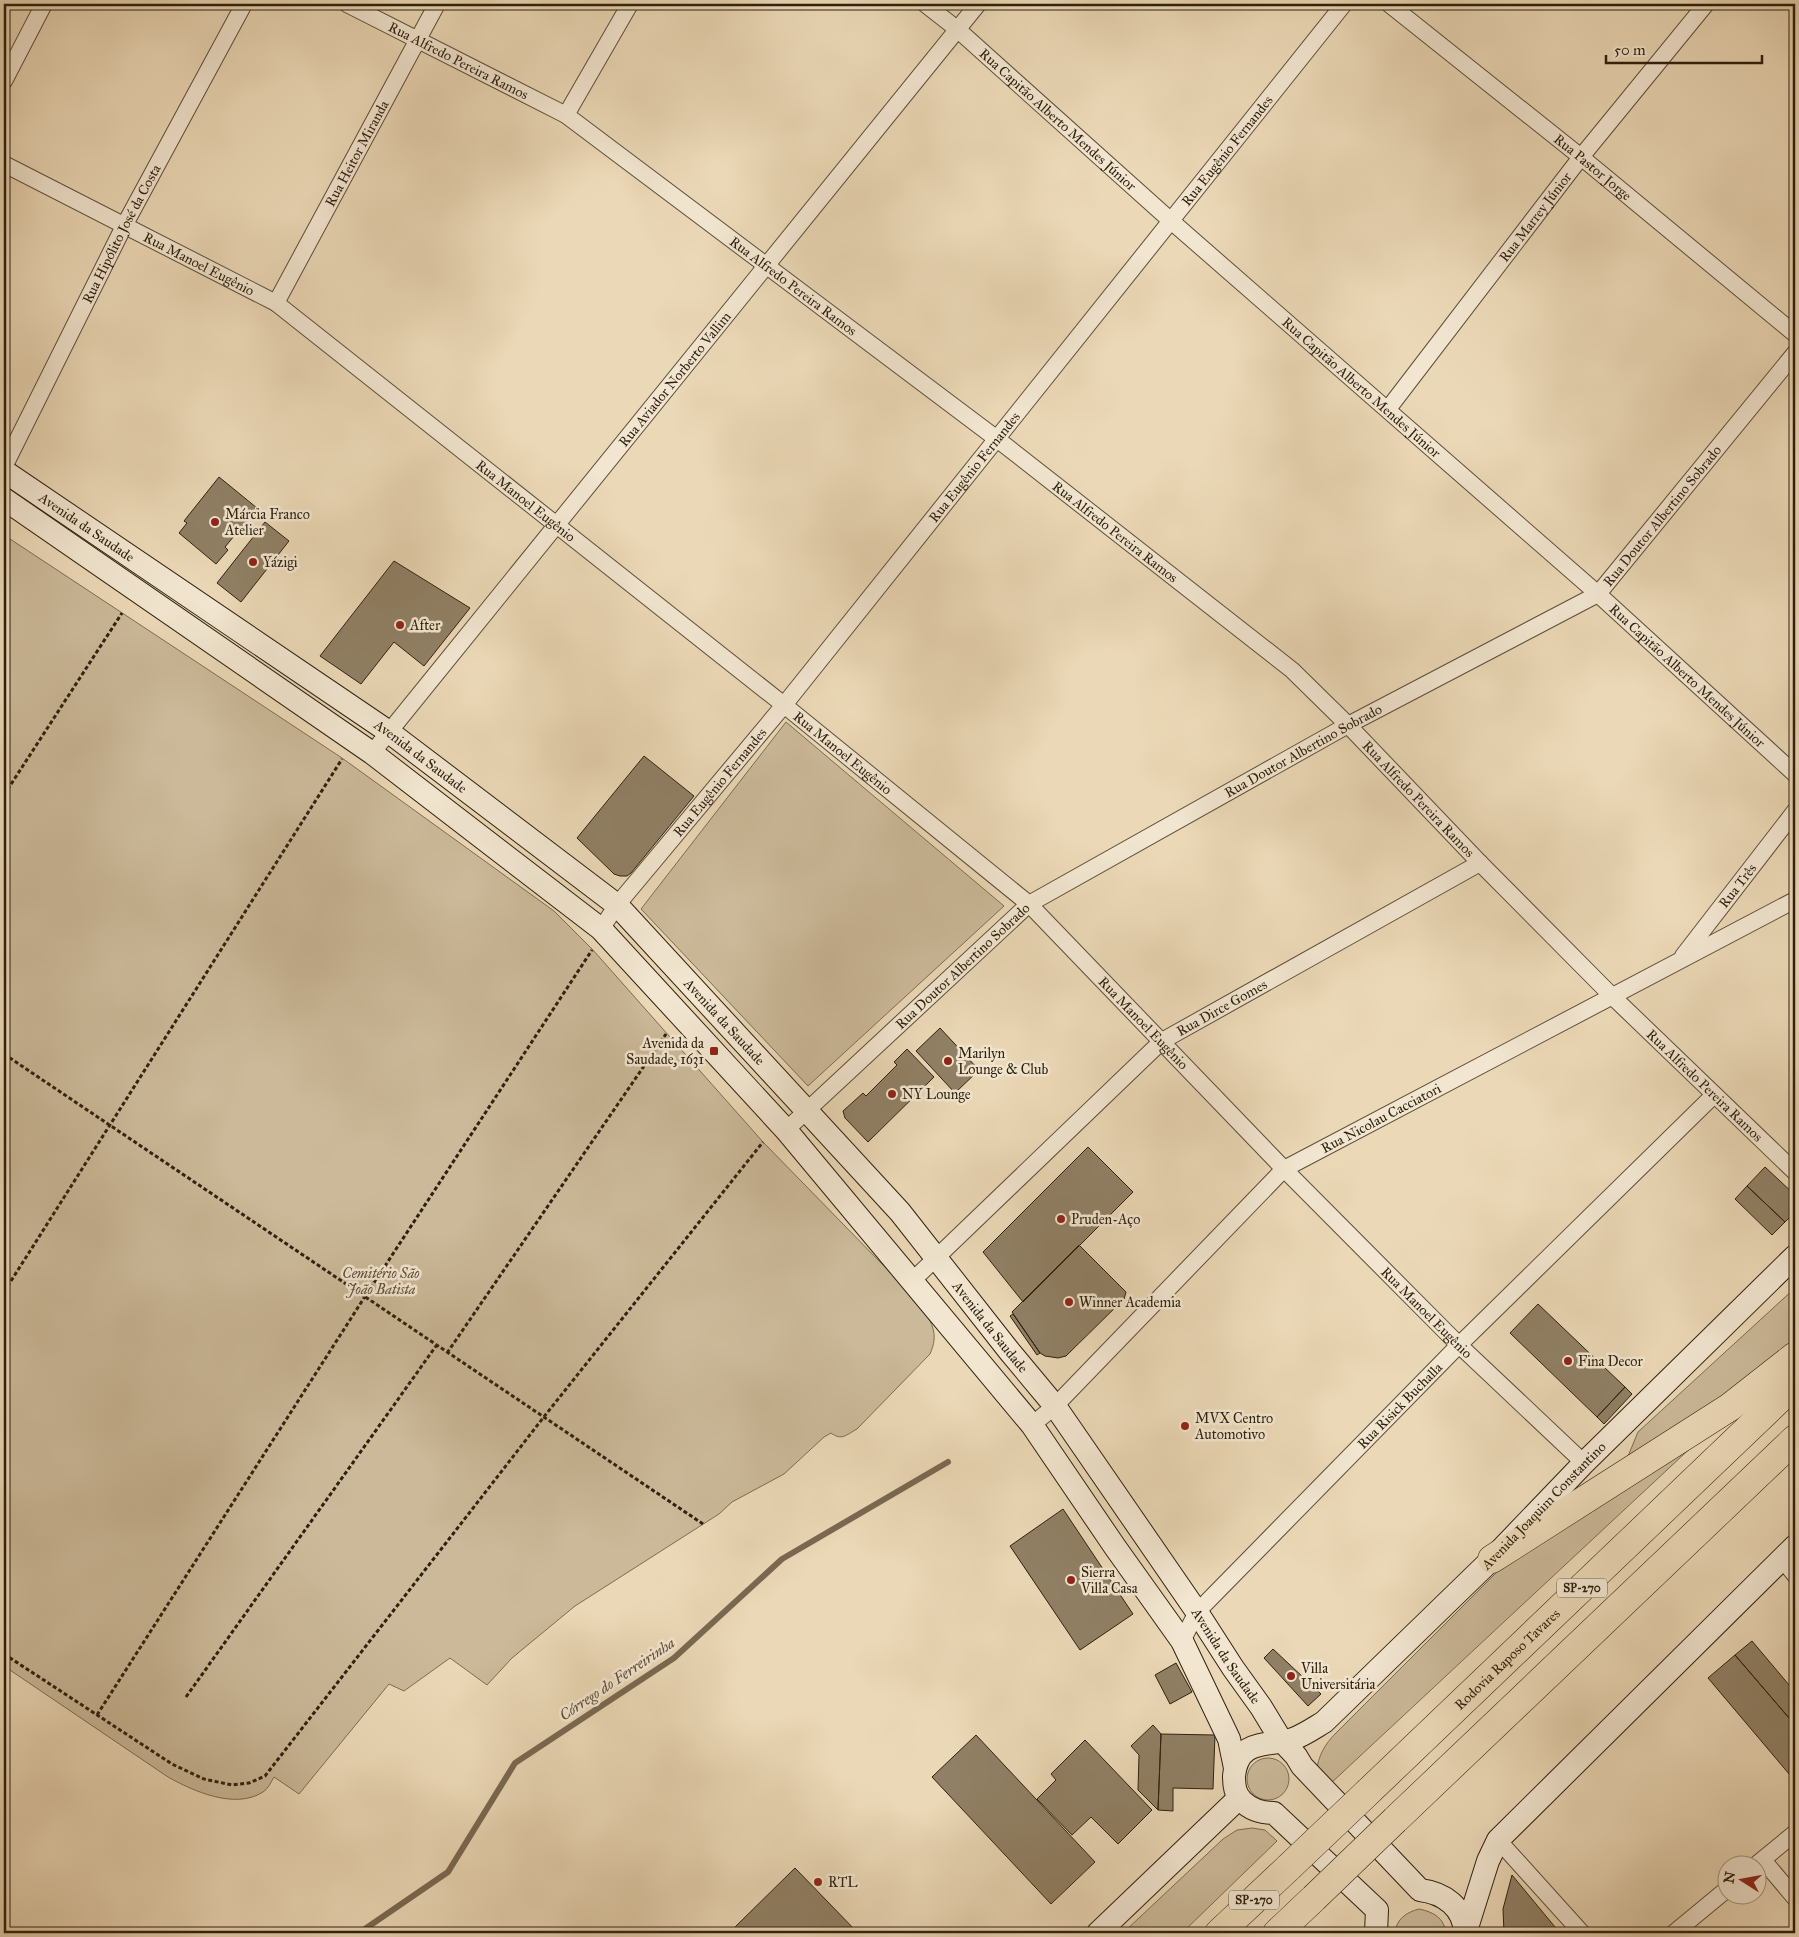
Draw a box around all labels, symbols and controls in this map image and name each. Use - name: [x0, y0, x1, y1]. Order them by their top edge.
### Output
- street label: Rua Alfredo Pereira Ramos: [385, 18, 531, 104]
- scale bar: [1606, 32, 1763, 64]
- text: 50 m: [1614, 41, 1646, 59]
- street label: Rua Capitão Alberto Mendes Júnior: [975, 45, 1140, 195]
- street label: Rua Eugênio Fernandes: [1178, 92, 1277, 210]
- street label: Rua Heitor Miranda: [322, 97, 393, 210]
- street label: Rua Pastor Jorge: [1550, 131, 1635, 204]
- street label: Rua Hipólito José da Costa: [79, 162, 165, 306]
- street label: Rua Marrey Júnior: [1496, 168, 1576, 266]
- street label: Rua Manoel Eugênio: [140, 229, 257, 300]
- street label: Rua Alfredo Pereira Ramos: [726, 233, 860, 340]
- street label: Rua Aviador Norberto Vallim: [615, 308, 735, 450]
- street label: Rua Capitão Alberto Mendes Júnior: [1278, 314, 1445, 462]
- street label: Rua Eugênio Fernandes: [925, 409, 1024, 526]
- street label: Rua Doutor Albertino Sobrado: [1600, 442, 1725, 590]
- street label: Rua Manoel Eugênio: [472, 456, 579, 546]
- street label: Rua Alfredo Pereira Ramos: [1049, 478, 1181, 586]
- street label: Avenida da Saudade: [35, 489, 138, 566]
- place label: Márcia Franco Atelier: [224, 506, 310, 539]
- marker: Márcia Franco Atelier: [209, 516, 221, 528]
- place label: Yázigi: [263, 554, 298, 571]
- marker: Yázigi: [247, 556, 259, 568]
- street label: Rua Capitão Alberto Mendes Júnior: [1606, 600, 1769, 752]
- place label: After: [409, 617, 441, 634]
- marker: After: [394, 619, 406, 631]
- street label: Rua Doutor Albertino Sobrado: [1222, 701, 1385, 801]
- street label: Rua Manoel Eugênio: [790, 708, 895, 798]
- street label: Avenida da Saudade: [370, 716, 470, 797]
- street label: Rua Eugênio Fernandes: [670, 725, 770, 840]
- street label: Rua Alfredo Pereira Ramos: [1359, 737, 1478, 861]
- street label: Rua Três: [1715, 860, 1760, 911]
- street label: Rua Doutor Albertino Sobrado: [892, 900, 1034, 1033]
- street label: Rua Manoel Eugênio: [1095, 973, 1192, 1073]
- street label: Avenida da Saudade: [679, 974, 768, 1069]
- street label: Rua Dirce Gomes: [1174, 976, 1270, 1040]
- street label: Rua Alfredo Pereira Ramos: [1643, 1026, 1766, 1145]
- place label: Avenida da Saudade, 1631: [626, 1035, 704, 1068]
- marker: Avenida da Saudade, 1631: [708, 1045, 720, 1057]
- place label: Marilyn Lounge & Club: [958, 1045, 1049, 1078]
- marker: Marilyn Lounge & Club: [942, 1055, 954, 1067]
- street label: Rua Nicolau Cacciatori: [1318, 1080, 1444, 1157]
- place label: NY Lounge: [902, 1086, 971, 1103]
- marker: NY Lounge: [886, 1088, 898, 1100]
- place label: Pruden-Aço: [1071, 1211, 1140, 1228]
- marker: Pruden-Aço: [1055, 1213, 1067, 1225]
- street label: Rua Manoel Eugênio: [1377, 1263, 1476, 1362]
- park label: Cemitério São João Batista: [342, 1265, 420, 1298]
- street label: Avenida da Saudade: [948, 1277, 1032, 1376]
- place label: Winner Academia: [1079, 1294, 1181, 1311]
- marker: Winner Academia: [1063, 1296, 1075, 1308]
- place label: Fina Decor: [1578, 1353, 1643, 1370]
- marker: Fina Decor: [1562, 1355, 1574, 1367]
- street label: Rua Risick Buchalla: [1354, 1359, 1446, 1452]
- place label: MVX Centro Automotivo: [1194, 1410, 1273, 1443]
- marker: MVX Centro Automotivo: [1179, 1420, 1191, 1432]
- street label: Avenida Joaquim Constantino: [1478, 1438, 1610, 1574]
- place label: Sierra Villa Casa: [1080, 1564, 1138, 1597]
- marker: Sierra Villa Casa: [1065, 1574, 1077, 1586]
- road number: SP-270: [1557, 1579, 1607, 1598]
- street label: Avenida da Saudade: [1187, 1604, 1264, 1707]
- street label: Rodovia Raposo Tavares: [1451, 1605, 1564, 1714]
- water label: Córrego do Ferreirinha: [556, 1634, 678, 1724]
- place label: Villa Universitária: [1300, 1660, 1375, 1693]
- marker: Villa Universitária: [1285, 1670, 1297, 1682]
- north arrow: [1716, 1854, 1766, 1904]
- text: N: [1720, 1870, 1739, 1885]
- place label: RTL: [828, 1874, 858, 1891]
- marker: RTL: [812, 1876, 824, 1888]
- road number: SP-270: [1229, 1890, 1279, 1910]

